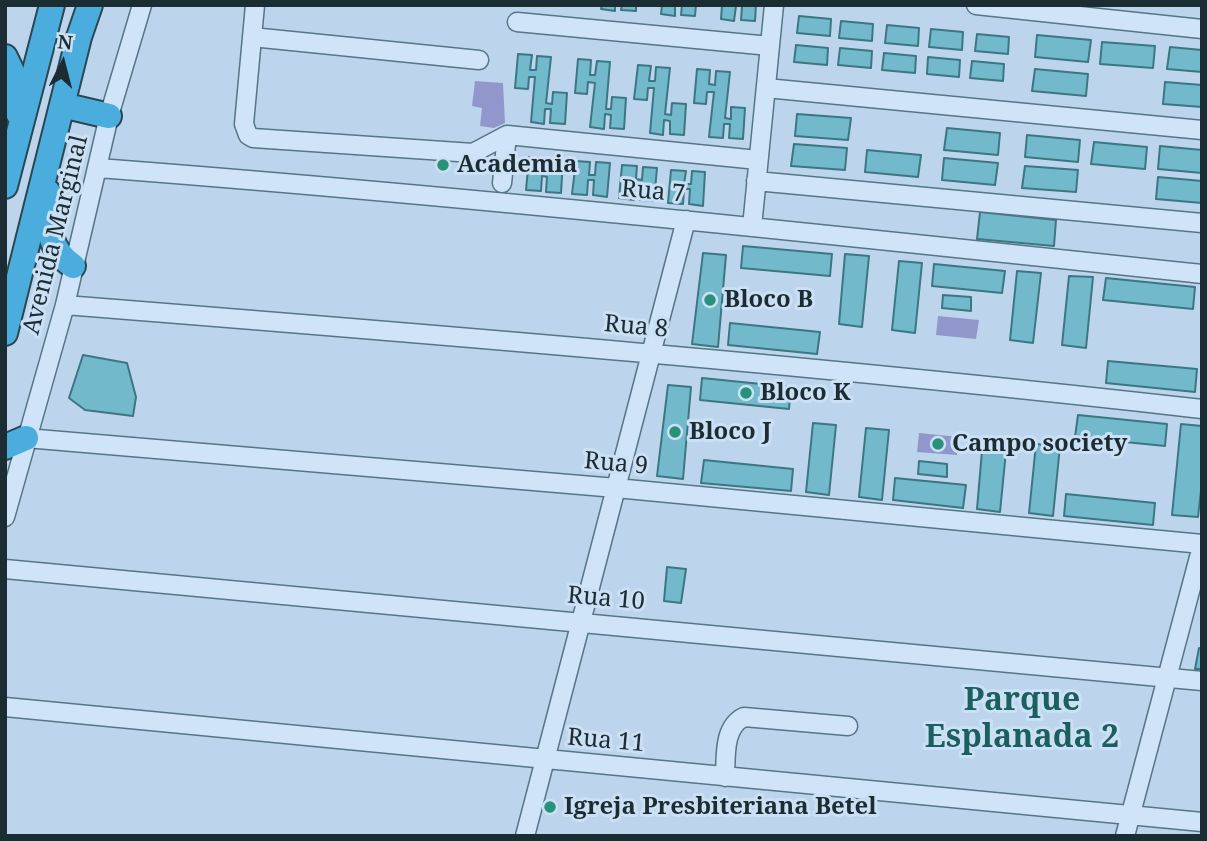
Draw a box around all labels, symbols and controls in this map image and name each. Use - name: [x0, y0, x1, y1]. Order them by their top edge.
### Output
- north arrow: [28, 28, 98, 98]
- text: N: [56, 28, 74, 56]
- street label: Avenida Marginal: [17, 132, 95, 338]
- place label: Academia: [457, 151, 577, 179]
- marker: Academia: [435, 157, 451, 173]
- street label: Rua 7: [620, 175, 686, 209]
- place label: Bloco B: [724, 286, 813, 314]
- marker: Bloco B: [702, 292, 718, 308]
- street label: Rua 8: [603, 310, 669, 344]
- place label: Bloco K: [760, 379, 851, 407]
- marker: Bloco K: [738, 385, 754, 401]
- place label: Bloco J: [689, 418, 771, 446]
- marker: Bloco J: [667, 424, 683, 440]
- place label: Campo society: [952, 430, 1127, 458]
- marker: Campo society: [930, 436, 946, 452]
- street label: Rua 9: [583, 447, 649, 481]
- street label: Rua 10: [566, 581, 646, 617]
- district label: Parque Esplanada 2: [925, 682, 1119, 757]
- street label: Rua 11: [566, 723, 646, 759]
- place label: Igreja Presbiteriana Betel: [564, 793, 877, 821]
- marker: Igreja Presbiteriana Betel: [542, 799, 558, 815]

